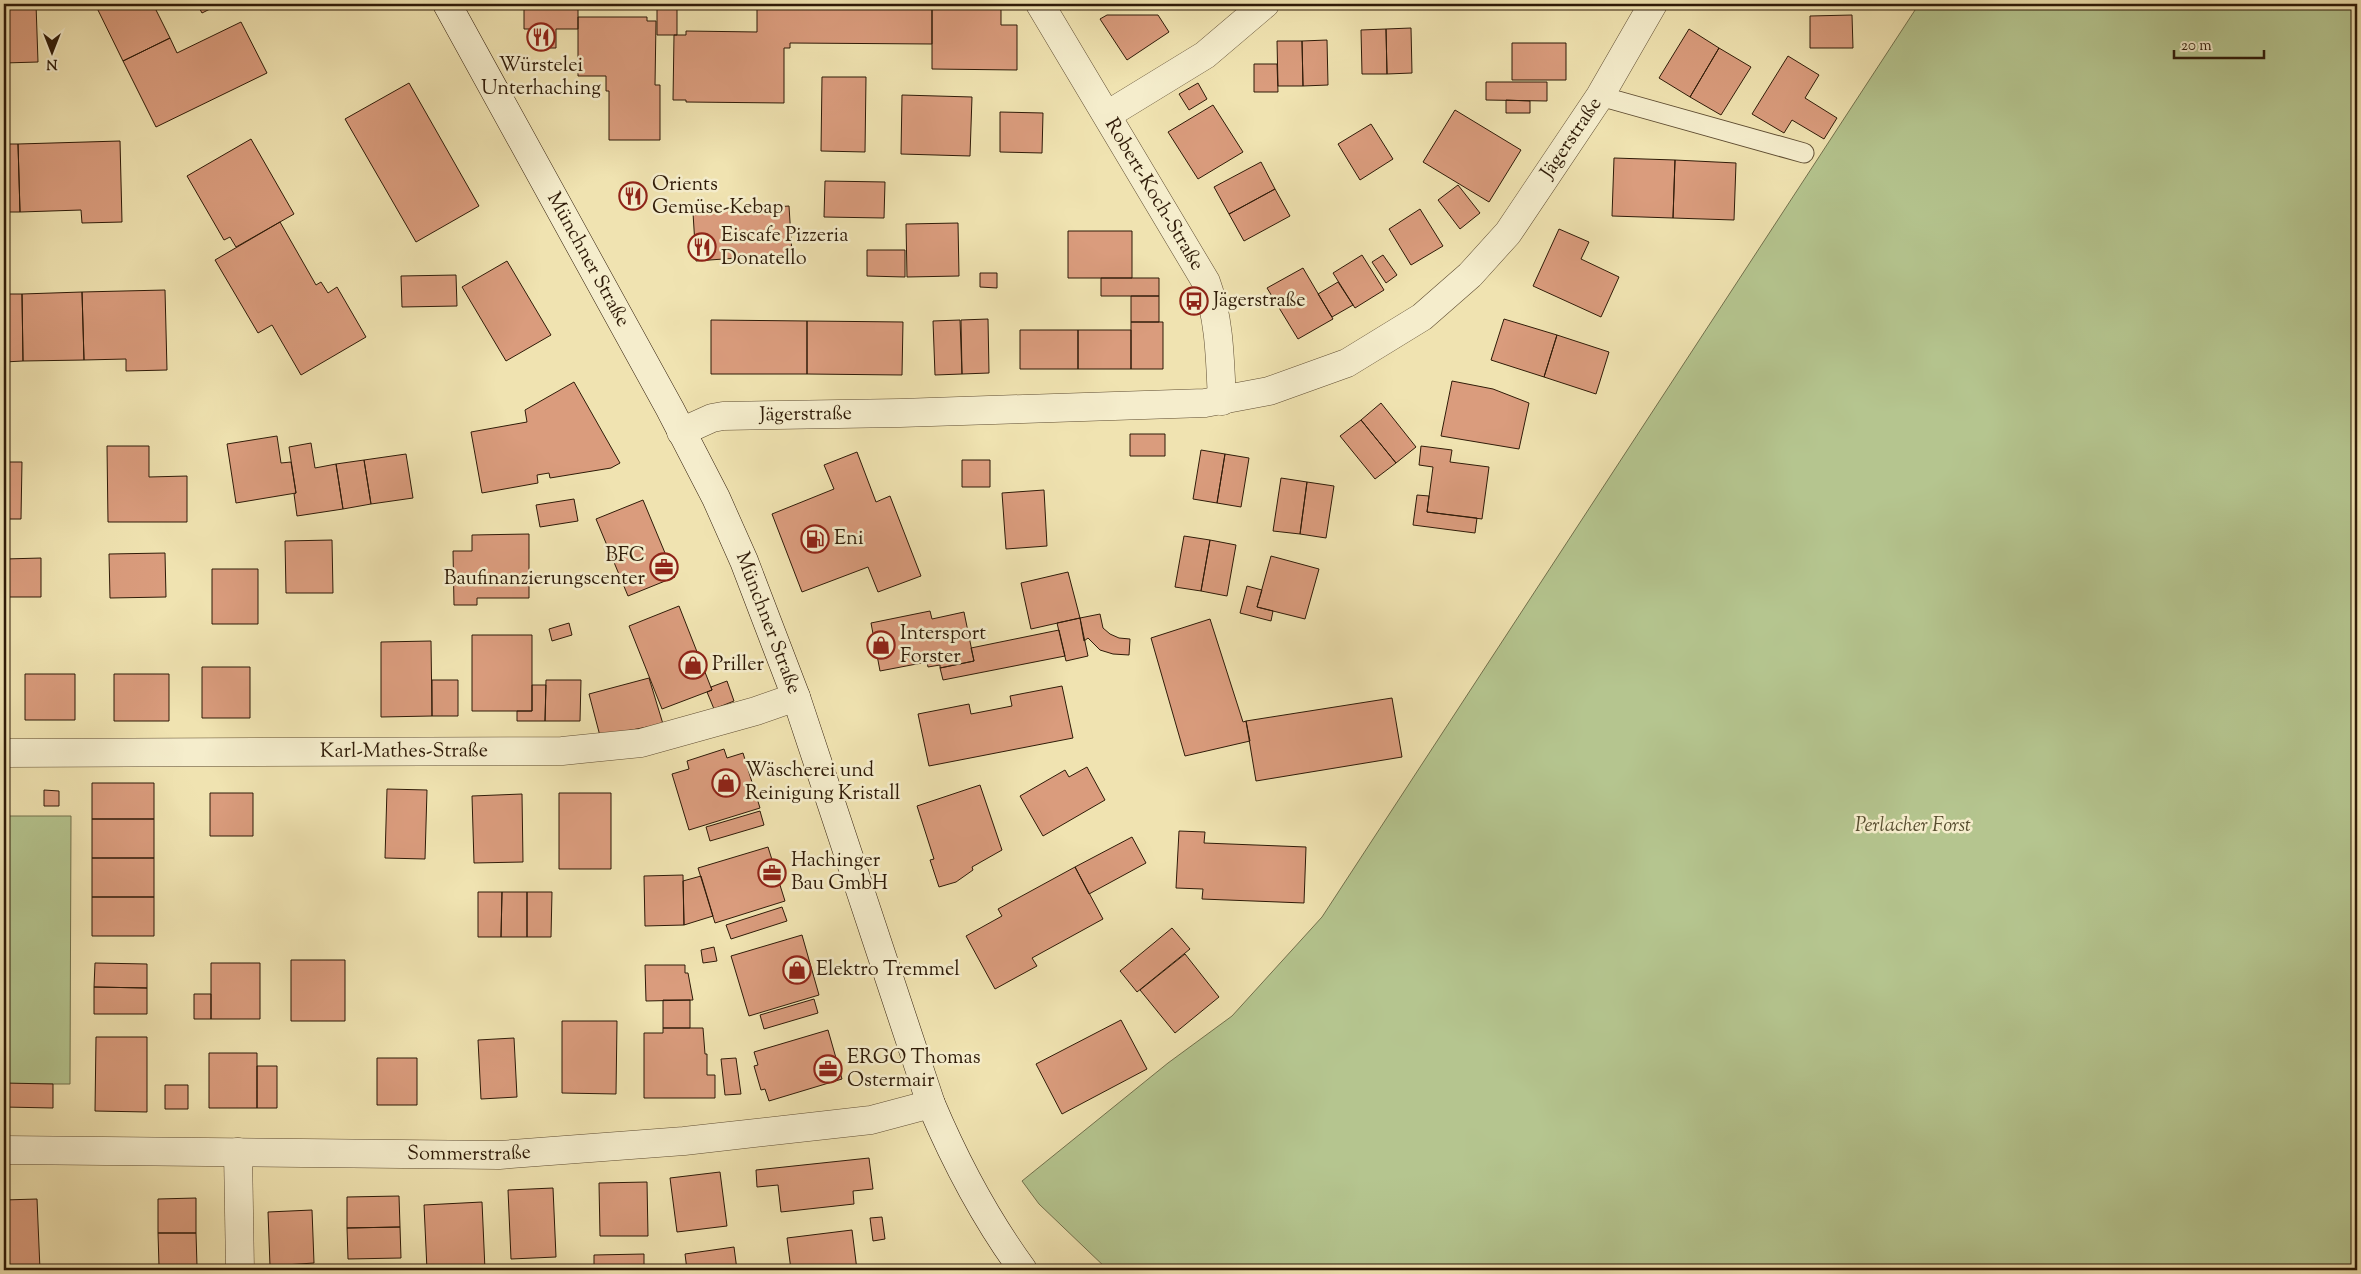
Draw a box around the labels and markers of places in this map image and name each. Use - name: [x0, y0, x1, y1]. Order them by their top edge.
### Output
- restaurant icon: Würstelei Unterhaching: [526, 22, 556, 52]
- place label: Würstelei Unterhaching: [481, 52, 601, 104]
- place label: Orients Gemüse-Kebap: [652, 171, 783, 223]
- restaurant icon: Orients Gemüse-Kebap: [618, 181, 648, 211]
- place label: Eiscafe Pizzeria Donatello: [721, 222, 848, 274]
- restaurant icon: Eiscafe Pizzeria Donatello: [687, 232, 717, 262]
- bus stop icon: Jägerstraße: [1179, 286, 1209, 316]
- place label: Jägerstraße: [1212, 287, 1306, 316]
- fuel station icon: Eni: [800, 524, 830, 554]
- place label: Eni: [834, 525, 864, 554]
- place label: BFC Baufinanzierungscenter: [444, 542, 645, 594]
- office icon: BFC Baufinanzierungscenter: [649, 552, 679, 582]
- place label: Intersport Forster: [900, 620, 986, 672]
- shop icon: Intersport Forster: [866, 630, 896, 660]
- shop icon: Priller: [678, 650, 708, 680]
- place label: Priller: [712, 651, 764, 680]
- place label: Wäscherei und Reinigung Kristall: [745, 757, 901, 809]
- shop icon: Wäscherei und Reinigung Kristall: [711, 768, 741, 798]
- place label: Hachinger Bau GmbH: [791, 847, 888, 899]
- office icon: Hachinger Bau GmbH: [757, 858, 787, 888]
- shop icon: Elektro Tremmel: [782, 955, 812, 985]
- place label: Elektro Tremmel: [816, 956, 960, 985]
- place label: ERGO Thomas Ostermair: [847, 1044, 981, 1096]
- office icon: ERGO Thomas Ostermair: [813, 1054, 843, 1084]

